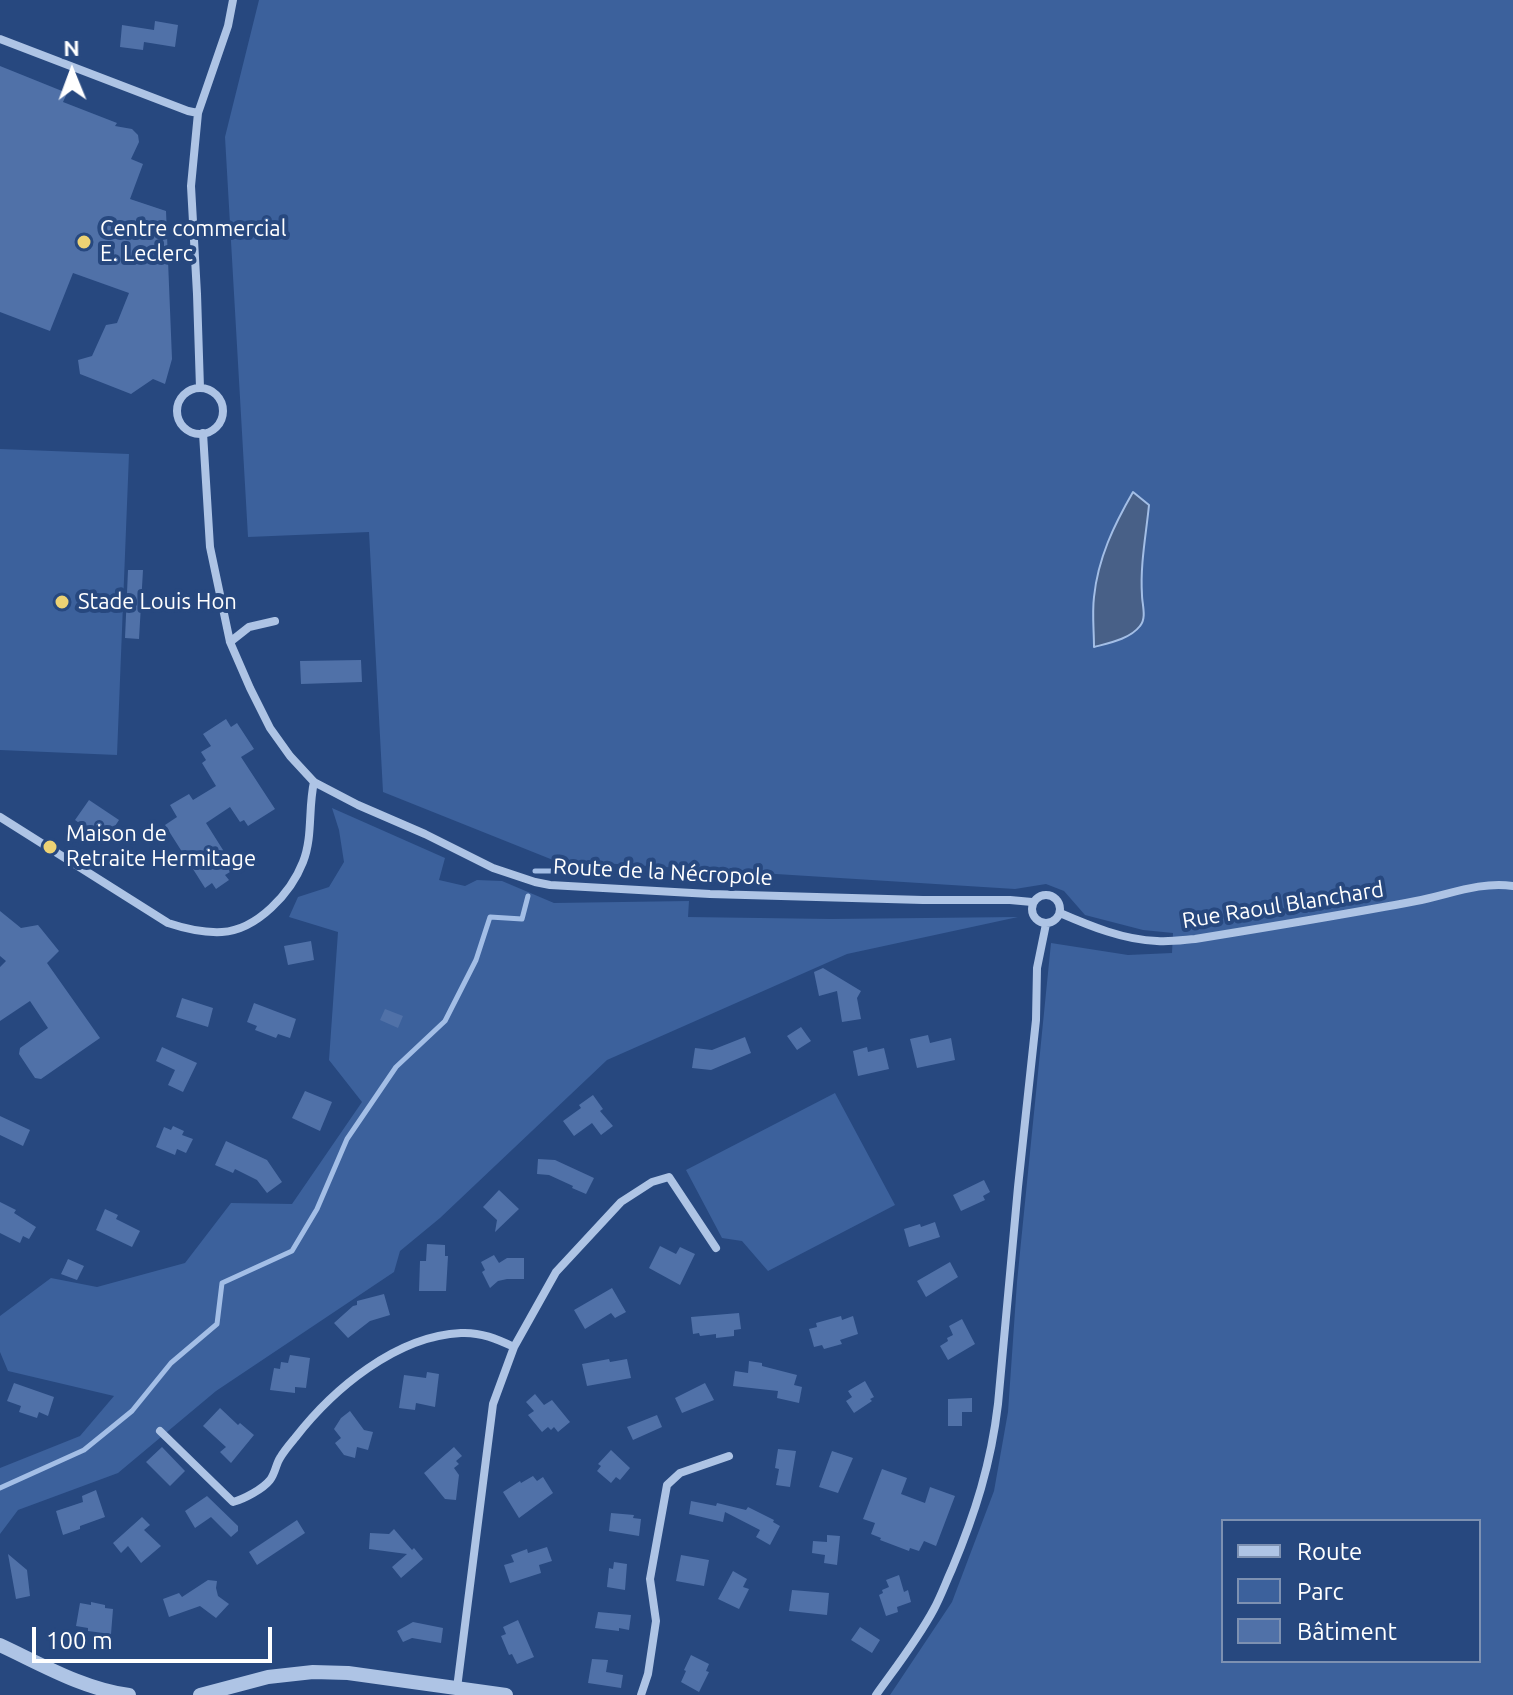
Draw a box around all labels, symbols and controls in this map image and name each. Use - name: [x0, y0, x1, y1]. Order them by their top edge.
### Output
- north arrow: [32, 32, 112, 112]
- text: N: [63, 35, 80, 60]
- place label: Centre commercial E. Leclerc: [100, 216, 286, 268]
- marker: Centre commercial E. Leclerc: [75, 233, 93, 251]
- place label: Stade Louis Hon: [78, 589, 237, 615]
- marker: Stade Louis Hon: [53, 593, 71, 611]
- place label: Maison de Retraite Hermitage: [66, 821, 256, 872]
- marker: Maison de Retraite Hermitage: [41, 838, 59, 856]
- street label: Route de la Nécropole: [552, 853, 774, 891]
- street label: Rue Raoul Blanchard: [1180, 876, 1386, 934]
- legend: [1221, 1519, 1481, 1663]
- text: Route: [1297, 1538, 1362, 1565]
- text: Parc: [1297, 1578, 1344, 1605]
- scale bar: [36, 1611, 276, 1661]
- text: Bâtiment: [1297, 1618, 1397, 1645]
- text: 100 m: [46, 1627, 113, 1654]

